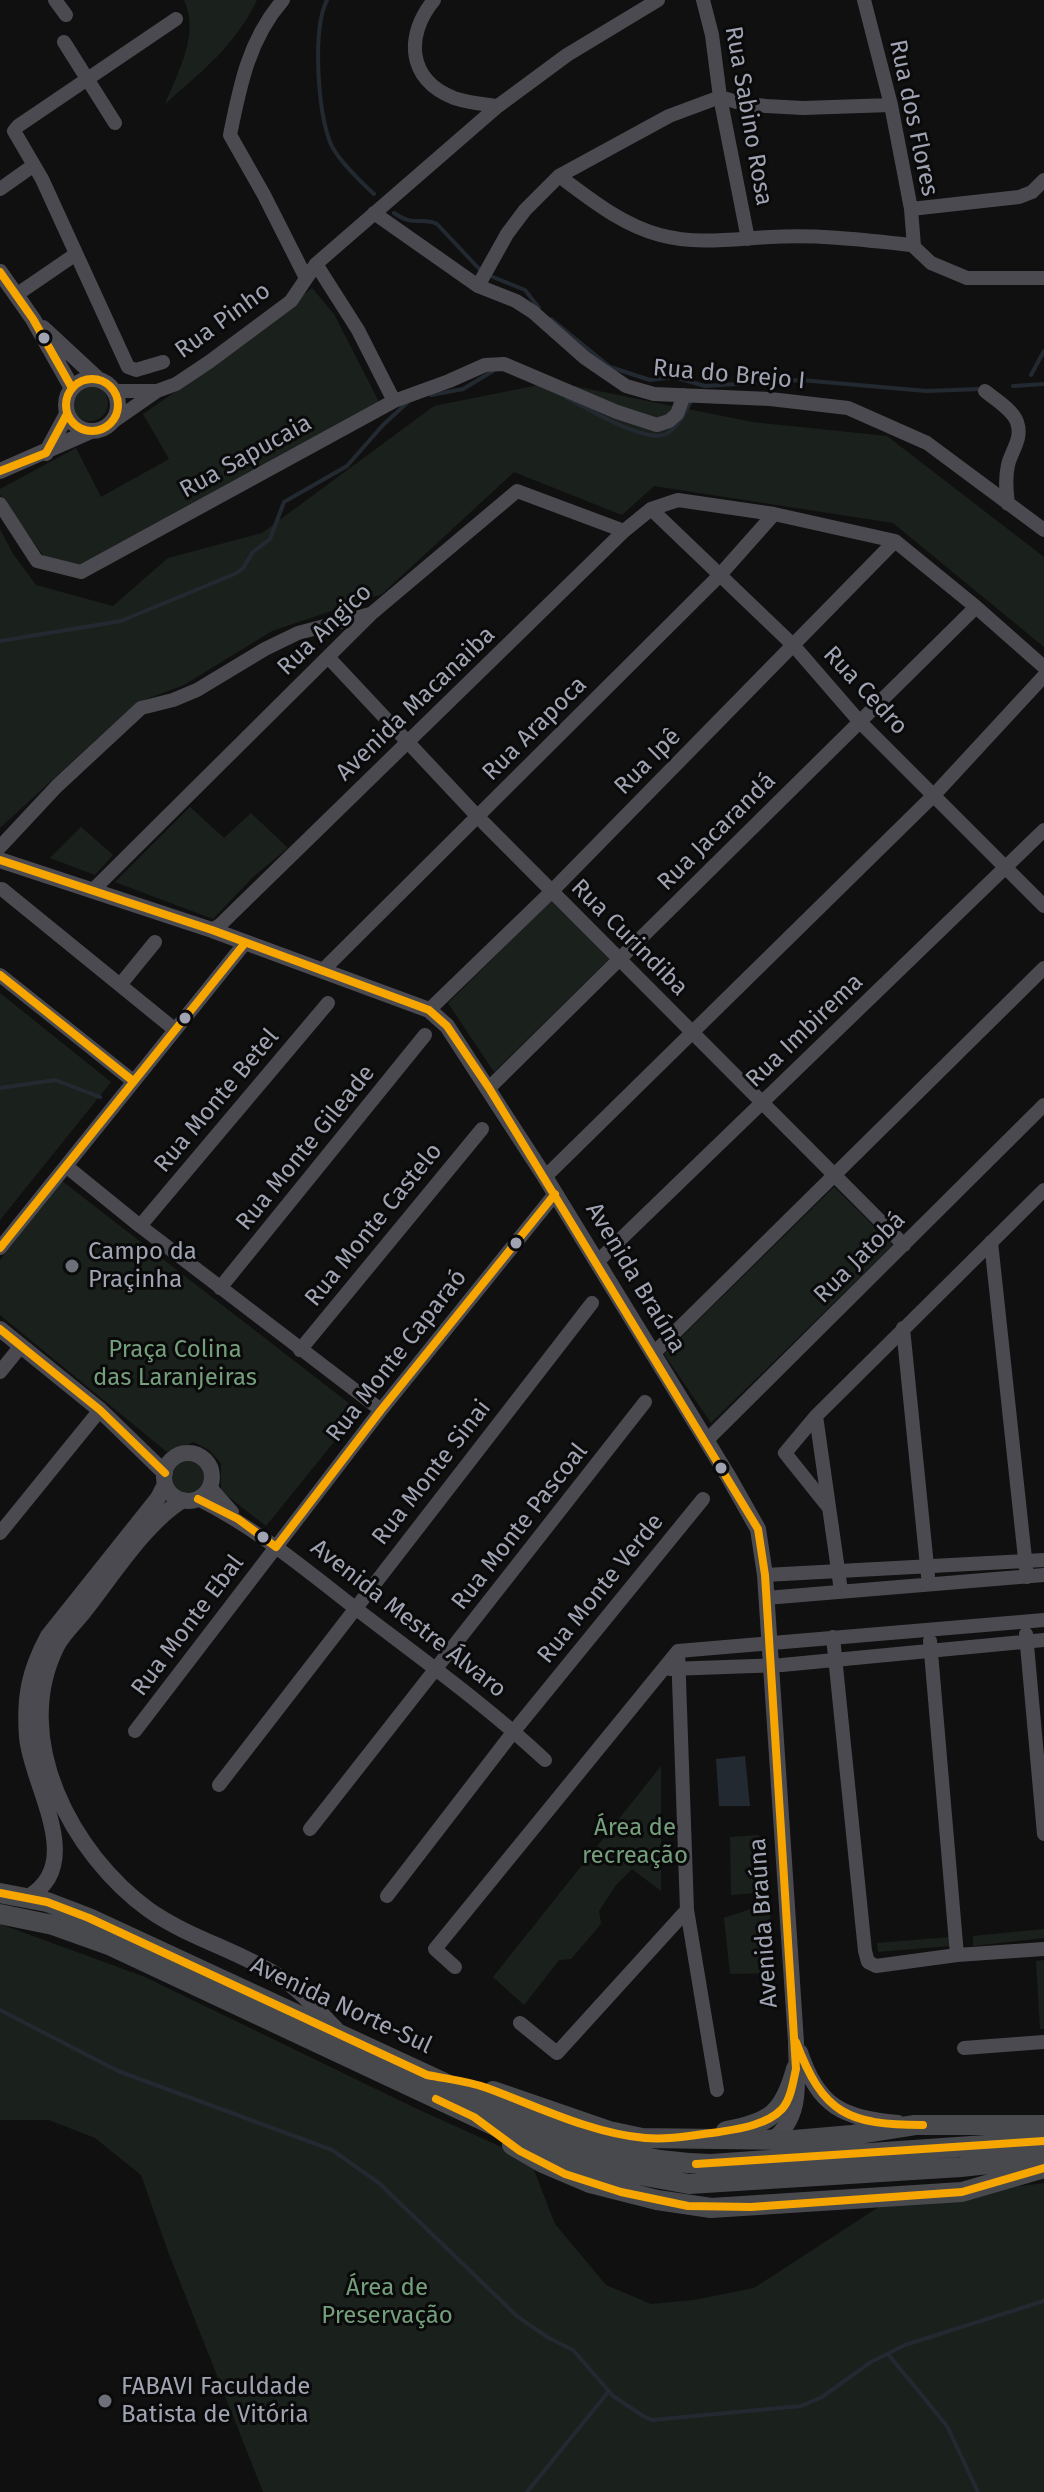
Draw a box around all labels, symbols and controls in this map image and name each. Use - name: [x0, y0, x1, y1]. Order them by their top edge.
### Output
- street label: Rua Sabino Rosa: [718, 24, 778, 208]
- street label: Rua dos Flores: [882, 37, 944, 199]
- street label: Rua Pinho: [170, 277, 276, 365]
- unlabelled marker: [36, 330, 52, 346]
- street label: Rua do Brejo I: [652, 354, 806, 396]
- street label: Rua Sapucaia: [175, 409, 317, 505]
- street label: Rua Angico: [272, 578, 378, 682]
- street label: Avenida Macanaiba: [330, 621, 502, 787]
- street label: Rua Cedro: [817, 641, 913, 741]
- street label: Rua Arapoca: [477, 671, 593, 787]
- street label: Rua Ipê: [609, 723, 687, 801]
- street label: Rua Jacarandá: [652, 767, 782, 897]
- street label: Rua Curindiba: [565, 874, 693, 1002]
- street label: Rua Imbirema: [740, 968, 870, 1094]
- unlabelled marker: [177, 1010, 193, 1026]
- street label: Rua Monte Betel: [149, 1023, 285, 1179]
- street label: Rua Monte Gileade: [230, 1059, 382, 1237]
- street label: Rua Monte Castelo: [299, 1137, 449, 1313]
- street label: Avenida Braúna: [579, 1198, 691, 1358]
- street label: Rua Jatobá: [808, 1206, 912, 1310]
- unlabelled marker: [508, 1235, 524, 1251]
- place label: Campo da Praçinha: [88, 1238, 197, 1294]
- marker: Campo da Praçinha: [63, 1257, 81, 1275]
- street label: Rua Monte Caparaó: [321, 1264, 473, 1448]
- park label: Praça Colina das Laranjeiras: [93, 1336, 257, 1392]
- street label: Rua Monte Sinai: [366, 1395, 498, 1551]
- street label: Rua Monte Pascoal: [446, 1438, 594, 1616]
- unlabelled marker: [713, 1460, 729, 1476]
- street label: Rua Monte Verde: [532, 1508, 670, 1670]
- unlabelled marker: [255, 1529, 271, 1545]
- street label: Avenida Mestre Álvaro: [304, 1534, 512, 1704]
- street label: Rua Monte Ebal: [126, 1550, 250, 1702]
- park label: Área de recreação: [582, 1814, 688, 1870]
- street label: Avenida Braúna: [744, 1837, 784, 2009]
- street label: Avenida Norte-Sul: [246, 1951, 436, 2061]
- park label: Área de Preservação: [321, 2274, 453, 2330]
- place label: FABAVI Faculdade Batista de Vitória: [121, 2373, 310, 2429]
- marker: FABAVI Faculdade Batista de Vitória: [96, 2392, 114, 2410]

